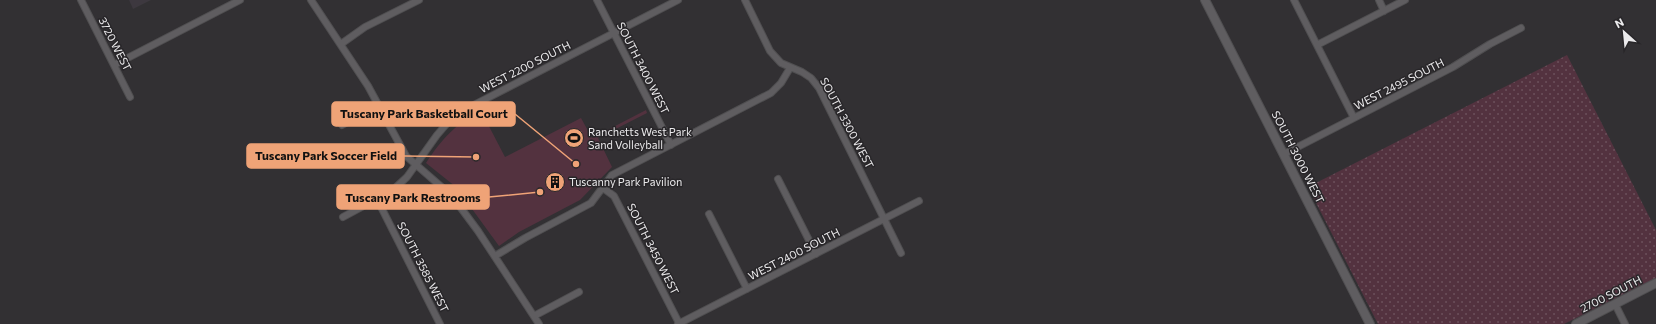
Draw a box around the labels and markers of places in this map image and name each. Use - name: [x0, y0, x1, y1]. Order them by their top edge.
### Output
- callout: Tuscany Park Basketball Court: [332, 102, 515, 126]
- place label: Ranchetts West Park Sand Volleyball: [588, 125, 692, 151]
- sports icon: Ranchetts West Park Sand Volleyball: [563, 127, 585, 149]
- callout: Tuscany Park Soccer Field: [247, 144, 404, 168]
- building icon: Tuscanny Park Pavilion: [544, 171, 566, 193]
- place label: Tuscanny Park Pavilion: [569, 175, 682, 188]
- callout: Tuscany Park Restrooms: [337, 185, 489, 209]

